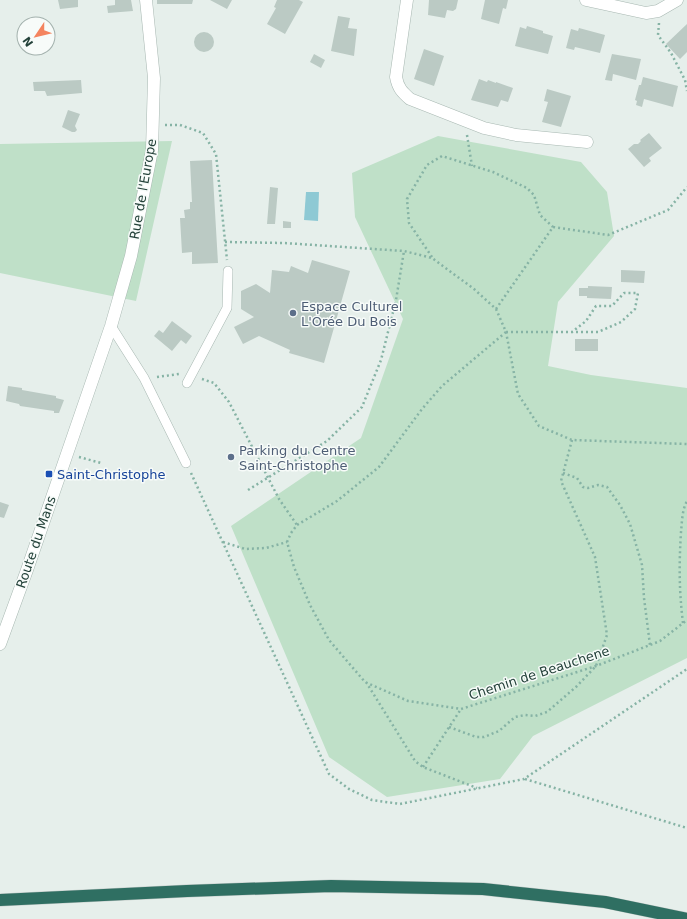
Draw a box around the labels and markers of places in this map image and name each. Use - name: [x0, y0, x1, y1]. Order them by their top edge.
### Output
- place label: Espace Culturel L'Orée Du Bois: [301, 299, 402, 329]
- marker: Espace Culturel L'Orée Du Bois: [288, 308, 298, 318]
- place label: Parking du Centre Saint-Christophe: [239, 443, 355, 473]
- marker: Parking du Centre Saint-Christophe: [226, 452, 236, 462]
- place label: Saint-Christophe: [57, 467, 165, 482]
- marker: Saint-Christophe: [44, 469, 54, 479]

